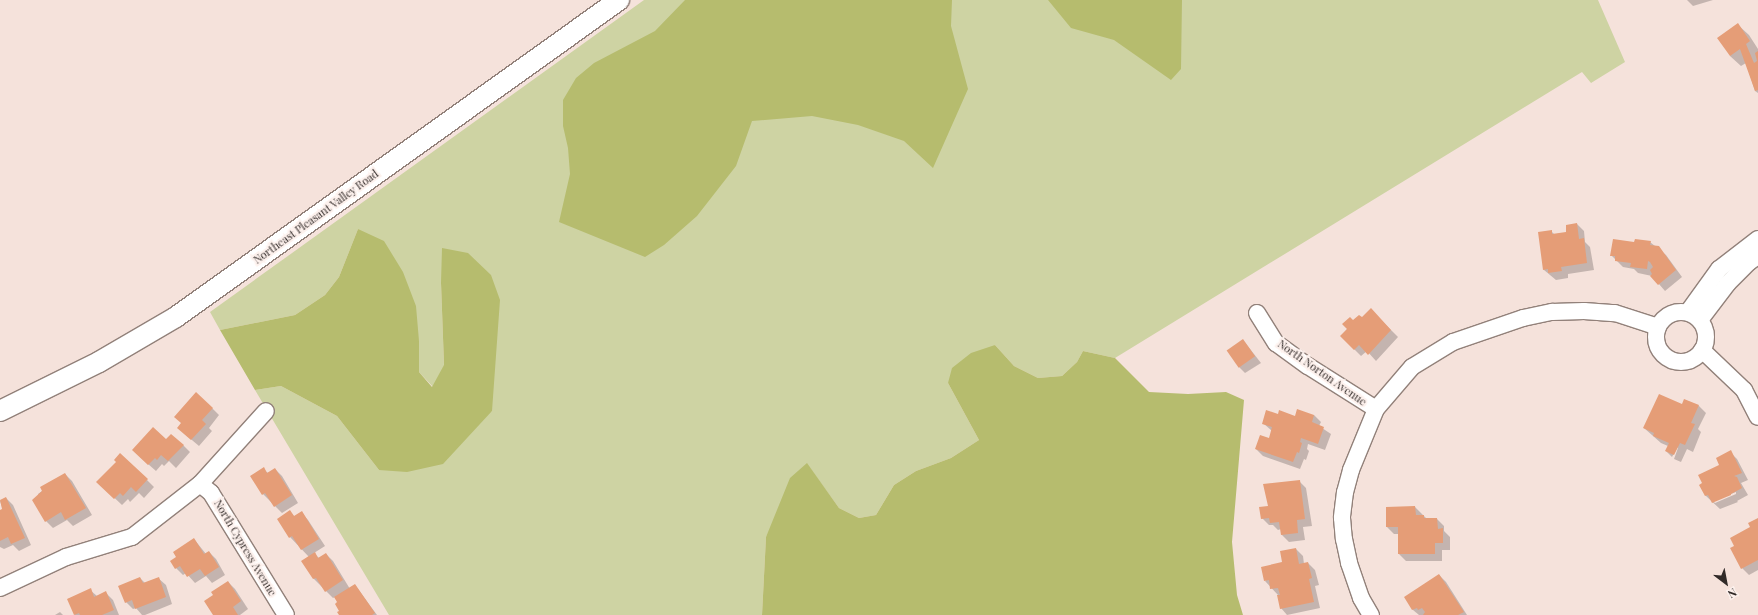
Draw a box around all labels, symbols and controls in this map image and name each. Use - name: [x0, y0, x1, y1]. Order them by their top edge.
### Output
- street label: Northeast Pleasant Valley Road: [251, 167, 381, 267]
- street label: North Norton Avenue: [1275, 337, 1369, 409]
- street label: North Cypress Avenue: [211, 497, 279, 599]
- north arrow: [1706, 563, 1746, 603]
- text: N: [1725, 585, 1740, 602]

